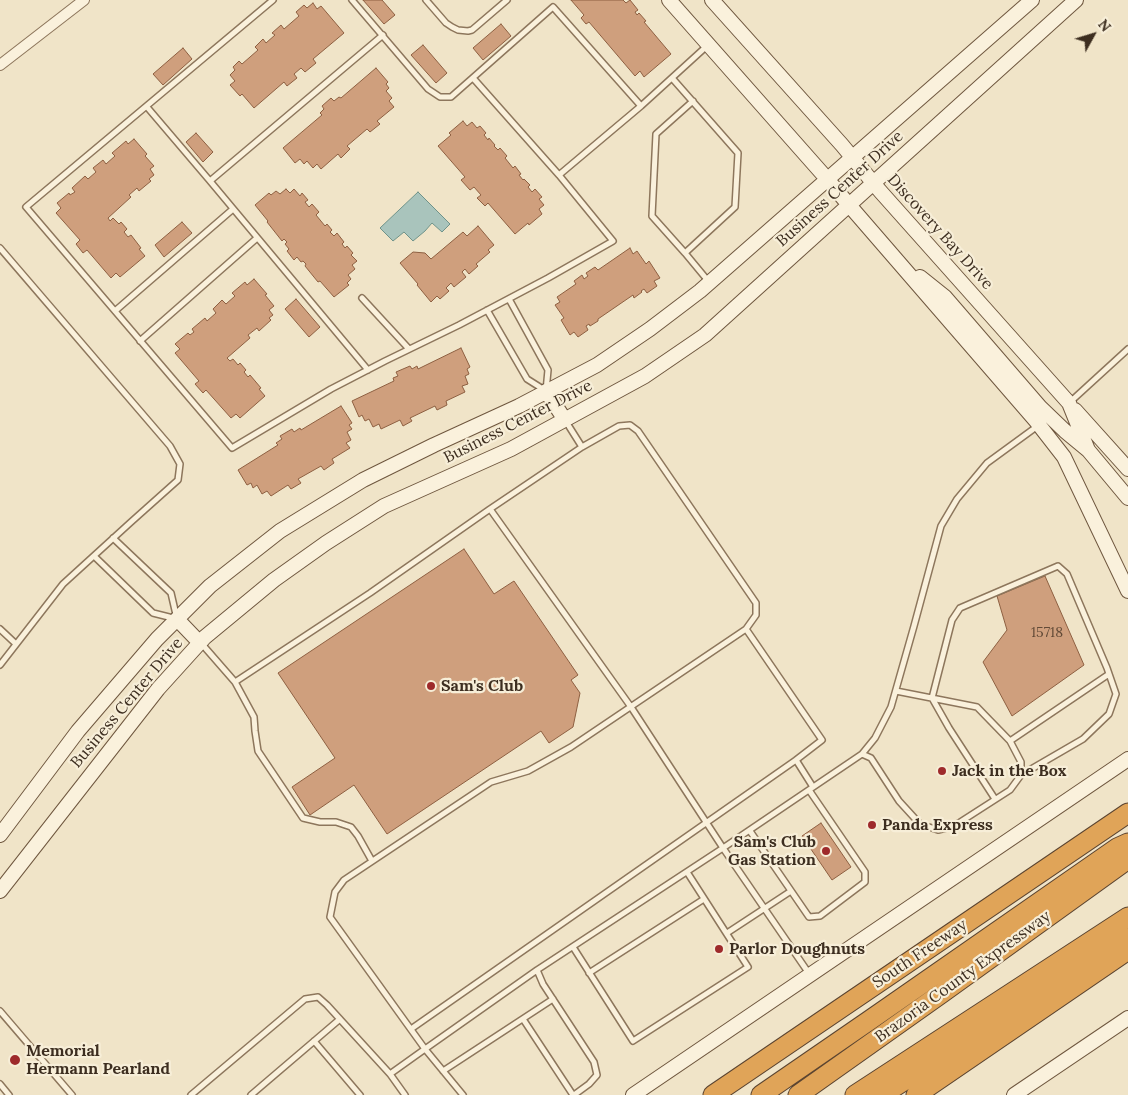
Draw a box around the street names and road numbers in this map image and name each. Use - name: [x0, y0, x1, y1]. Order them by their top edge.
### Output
- street label: Business Center Drive: [773, 127, 907, 251]
- street label: Discovery Bay Drive: [883, 170, 997, 294]
- street label: Business Center Drive: [441, 376, 595, 468]
- street label: Business Center Drive: [67, 634, 187, 772]
- street label: Brazoria County Expressway: [872, 907, 1054, 1047]
- street label: South Freeway: [869, 915, 971, 993]

